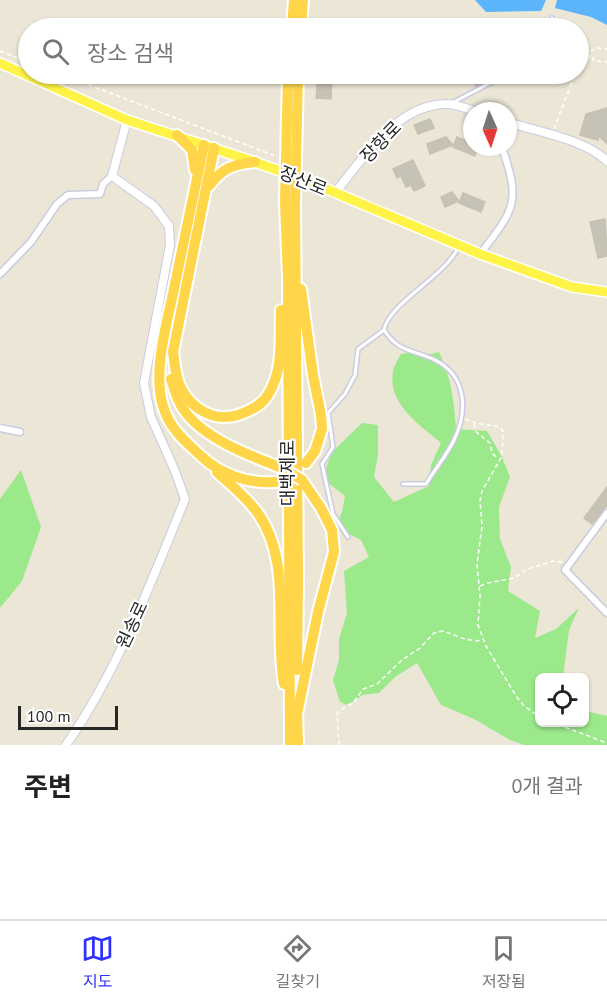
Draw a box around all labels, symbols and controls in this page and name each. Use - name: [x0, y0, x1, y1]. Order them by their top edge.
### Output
- search box: [18, 18, 589, 84]
- icon: search: [39, 35, 72, 68]
- text: 장소 검색: [87, 39, 174, 67]
- north arrow: [463, 102, 517, 156]
- street label: 장항로: [355, 116, 406, 168]
- street label: 장산로: [276, 161, 331, 201]
- street label: 대백제로: [276, 440, 299, 506]
- street label: 원송로: [111, 597, 152, 652]
- map controls: [535, 673, 589, 727]
- button: locate: [535, 673, 589, 727]
- scale bar: [18, 703, 118, 730]
- text: 100 m: [27, 706, 70, 726]
- text: 주변: [24, 770, 72, 803]
- text: 0개 결과: [512, 773, 583, 799]
- tab: 지도: [81, 932, 114, 992]
- tab: 길찾기: [276, 932, 320, 992]
- tab: 저장됨: [482, 932, 526, 992]

